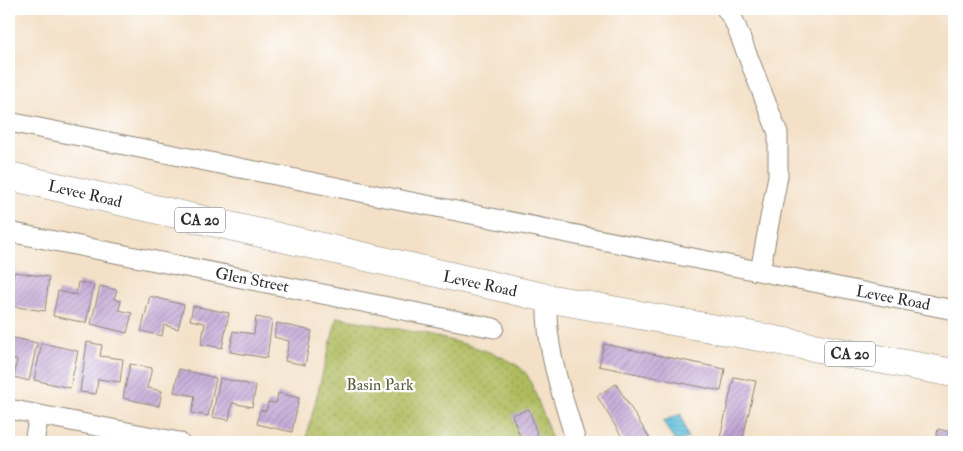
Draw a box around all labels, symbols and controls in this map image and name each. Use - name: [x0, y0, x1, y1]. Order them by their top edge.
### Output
- street label: Levee Road: [46, 176, 124, 212]
- road number: CA 20: [175, 208, 225, 232]
- street label: Glen Street: [214, 263, 290, 297]
- street label: Levee Road: [441, 266, 519, 302]
- street label: Levee Road: [854, 281, 932, 315]
- road number: CA 20: [825, 342, 875, 366]
- park label: Basin Park: [346, 375, 414, 395]

